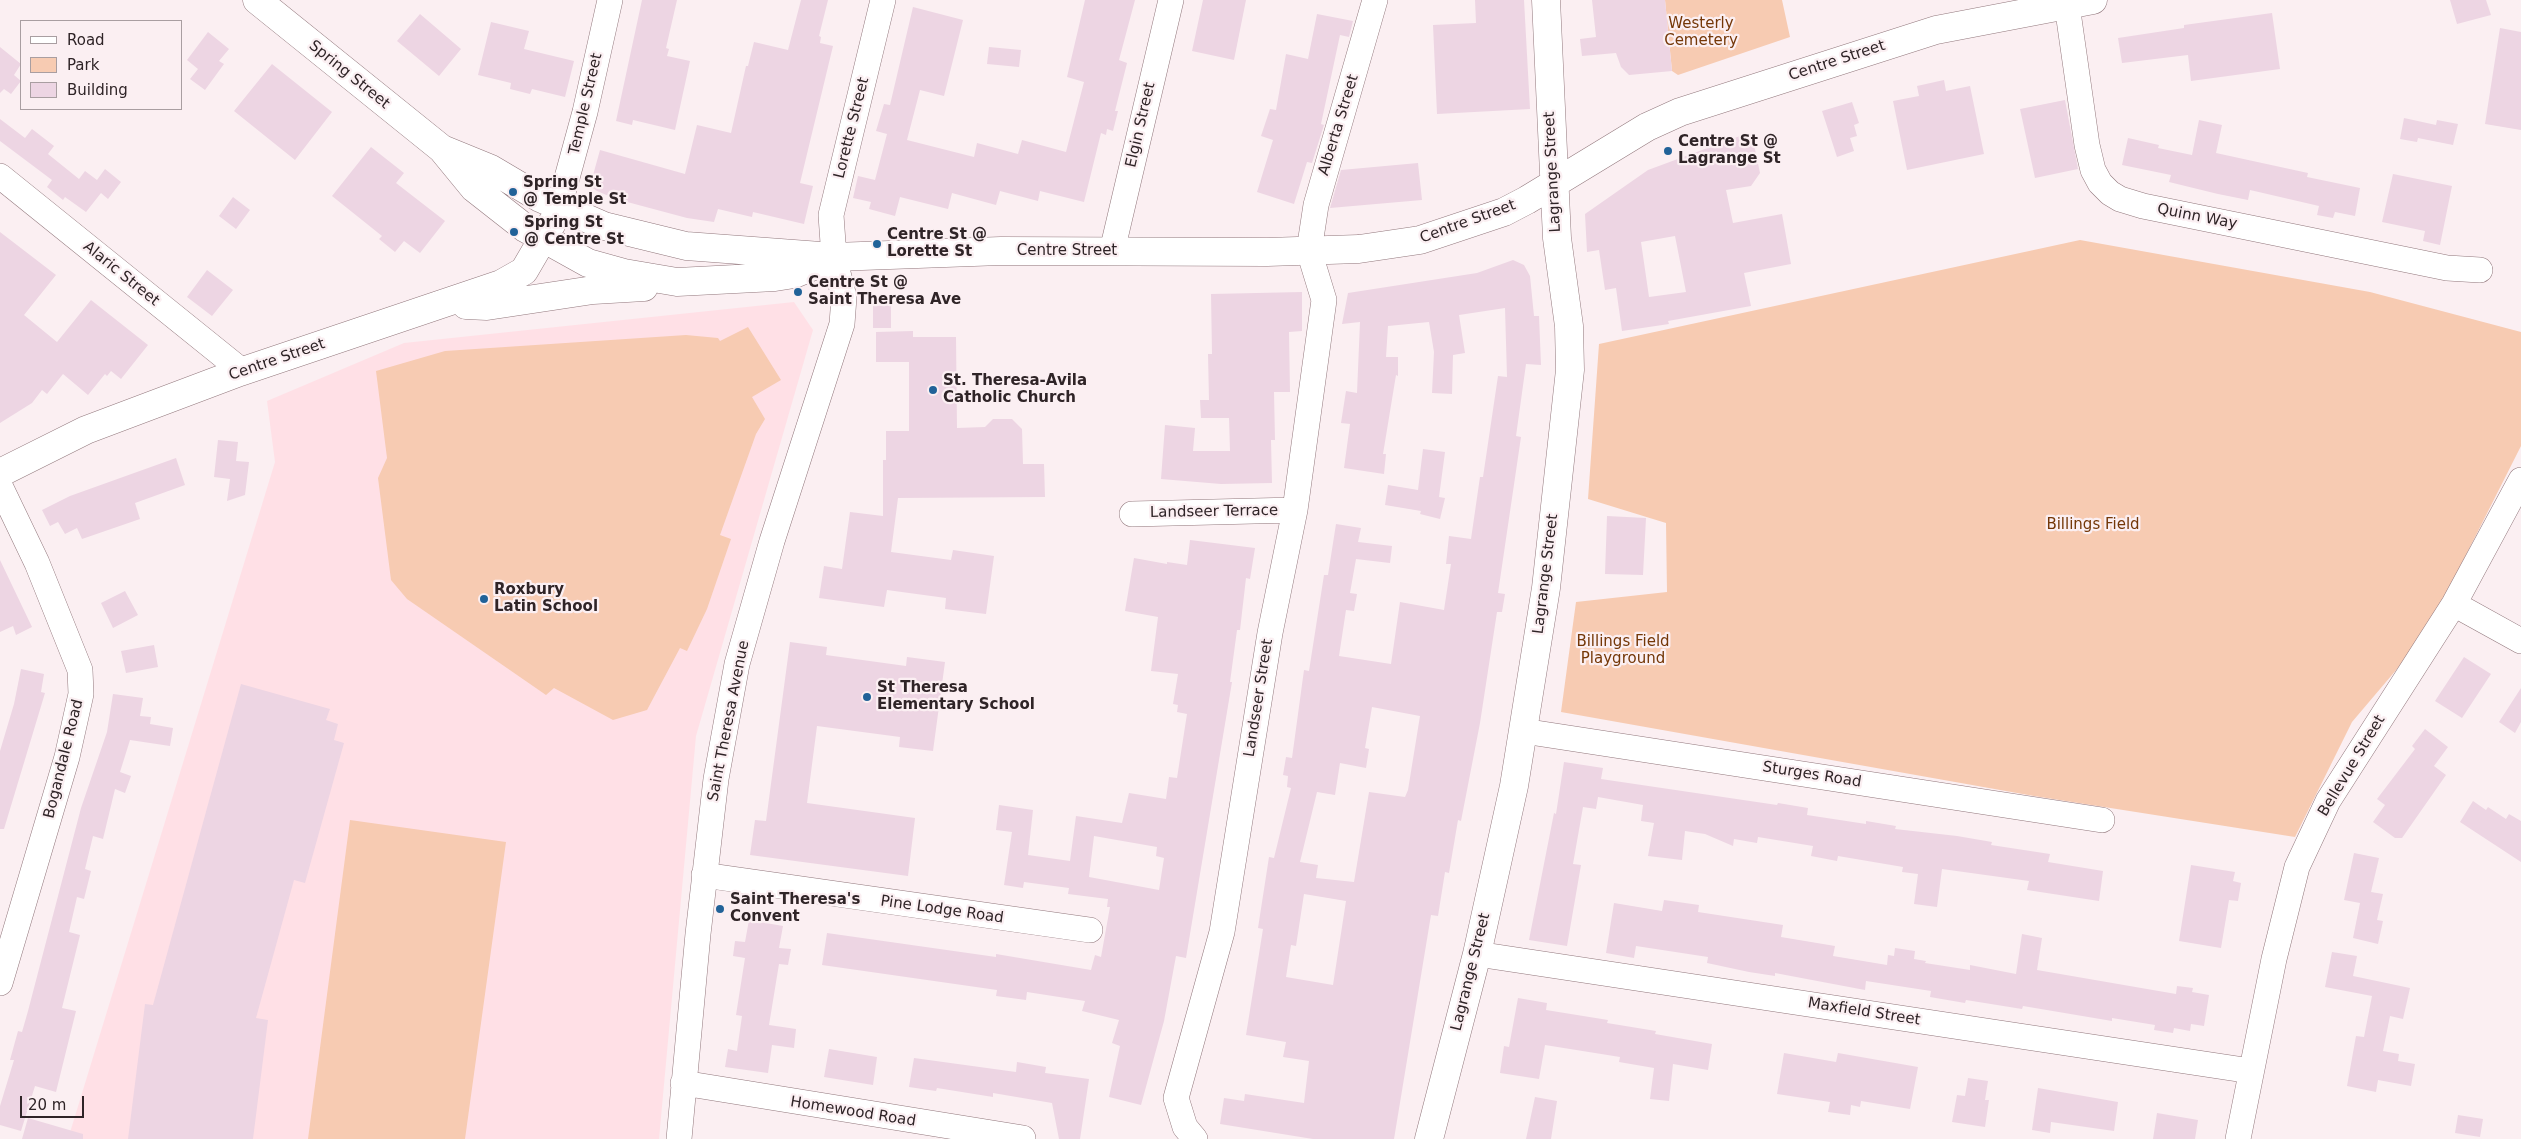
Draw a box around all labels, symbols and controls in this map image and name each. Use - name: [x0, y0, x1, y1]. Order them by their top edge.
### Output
- park label: Westerly Cemetery: [1664, 15, 1738, 50]
- legend: [20, 20, 182, 110]
- text: Road: [67, 31, 105, 49]
- street label: Spring Street: [305, 37, 393, 113]
- street label: Centre Street: [1786, 37, 1888, 85]
- street label: Temple Street: [566, 51, 606, 157]
- text: Park: [67, 56, 99, 74]
- street label: Alberta Street: [1315, 72, 1363, 178]
- street label: Lorette Street: [831, 76, 873, 180]
- street label: Elgin Street: [1122, 80, 1160, 170]
- text: Building: [67, 81, 128, 99]
- street label: Lagrange Street: [1541, 111, 1565, 233]
- place label: Centre St @ Lagrange St: [1678, 133, 1781, 168]
- marker: Centre St @ Lagrange St: [1662, 145, 1674, 157]
- place label: Spring St @ Temple St: [523, 174, 627, 209]
- marker: Spring St @ Temple St: [507, 186, 519, 198]
- street label: Centre Street: [1418, 196, 1518, 248]
- street label: Quinn Way: [2155, 200, 2239, 234]
- place label: Spring St @ Centre St: [524, 214, 624, 249]
- marker: Spring St @ Centre St: [508, 226, 520, 238]
- place label: Centre St @ Lorette St: [887, 226, 987, 261]
- street label: Alaric Street: [79, 238, 163, 310]
- marker: Centre St @ Lorette St: [871, 238, 883, 250]
- street label: Centre Street: [1017, 242, 1117, 260]
- place label: Centre St @ Saint Theresa Ave: [808, 274, 961, 309]
- marker: Centre St @ Saint Theresa Ave: [792, 286, 804, 298]
- street label: Centre Street: [227, 335, 327, 385]
- place label: St. Theresa-Avila Catholic Church: [943, 372, 1087, 407]
- marker: St. Theresa-Avila Catholic Church: [927, 384, 939, 396]
- street label: Landseer Terrace: [1150, 502, 1278, 522]
- street label: Lagrange Street: [1530, 513, 1562, 635]
- park label: Billings Field: [2046, 516, 2140, 534]
- place label: Roxbury Latin School: [494, 581, 598, 616]
- marker: Roxbury Latin School: [478, 593, 490, 605]
- park label: Billings Field Playground: [1576, 633, 1670, 668]
- street label: Landseer Street: [1241, 638, 1277, 758]
- street label: Saint Theresa Avenue: [705, 639, 753, 803]
- place label: St Theresa Elementary School: [877, 679, 1035, 714]
- marker: St Theresa Elementary School: [861, 691, 873, 703]
- street label: Bogandale Road: [40, 698, 88, 820]
- street label: Bellevue Street: [2315, 712, 2389, 820]
- street label: Sturges Road: [1761, 758, 1863, 792]
- place label: Saint Theresa's Convent: [730, 891, 860, 926]
- street label: Pine Lodge Road: [879, 892, 1005, 928]
- marker: Saint Theresa's Convent: [714, 903, 726, 915]
- street label: Lagrange Street: [1448, 911, 1494, 1033]
- street label: Maxfield Street: [1806, 994, 1922, 1030]
- scale bar: [22, 1086, 86, 1118]
- street label: Homewood Road: [789, 1093, 917, 1131]
- text: 20 m: [28, 1096, 66, 1114]

